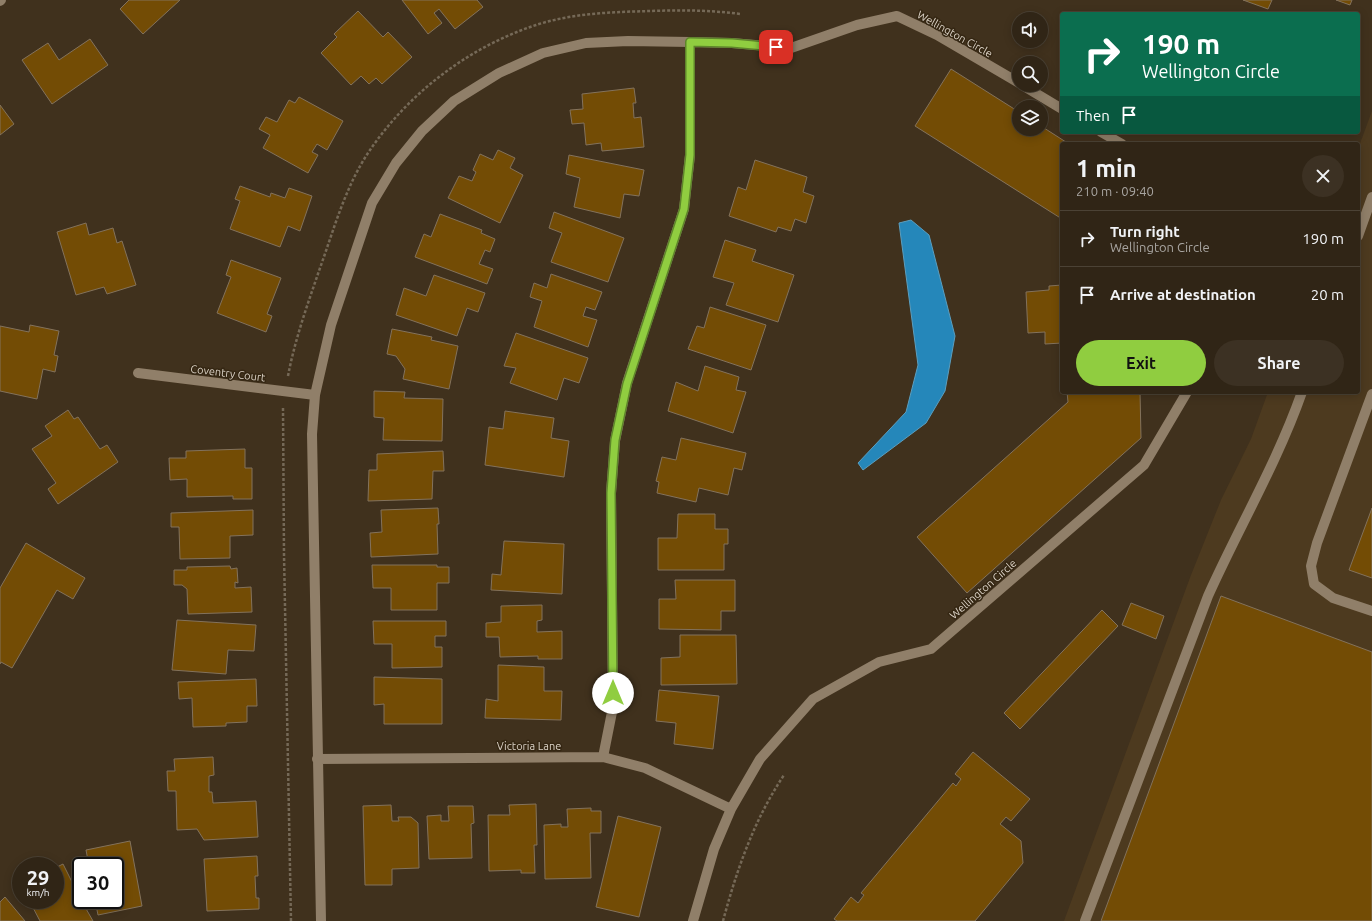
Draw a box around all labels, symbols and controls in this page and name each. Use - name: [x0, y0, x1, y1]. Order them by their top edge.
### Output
- street label: Wellington Circle: [915, 8, 995, 60]
- map controls: [1012, 12, 1048, 136]
- button: sound: [1012, 12, 1048, 48]
- icon: right: [1076, 28, 1128, 80]
- text: 190 m: [1142, 28, 1220, 59]
- pin: [759, 30, 793, 64]
- icon: arrive: [765, 36, 787, 58]
- button: search: [1012, 56, 1048, 92]
- text: Wellington Circle: [1142, 61, 1280, 81]
- button: layers: [1012, 100, 1048, 136]
- icon: arrive: [1118, 104, 1140, 126]
- text: Then: [1076, 107, 1110, 124]
- text: 1 min: [1076, 155, 1137, 182]
- button: close: [1302, 155, 1344, 197]
- text: 210 m · 09:40: [1076, 184, 1154, 198]
- text: Turn right: [1110, 223, 1180, 240]
- icon: right: [1076, 228, 1098, 250]
- text: 190 m: [1302, 230, 1344, 247]
- text: Wellington Circle: [1110, 240, 1210, 254]
- icon: arrive: [1076, 284, 1098, 306]
- text: Arrive at destination: [1110, 286, 1256, 303]
- text: 20 m: [1311, 286, 1344, 303]
- button: Exit: [1076, 340, 1206, 386]
- button: Share: [1214, 340, 1344, 386]
- street label: Coventry Court: [190, 362, 267, 384]
- street label: Wellington Circle: [947, 557, 1019, 621]
- position arrow: [592, 672, 634, 714]
- street label: Victoria Lane: [497, 740, 561, 752]
- speed limit sign: 30: [72, 857, 124, 909]
- text: 29: [27, 866, 49, 889]
- text: km/h: [26, 887, 50, 898]

